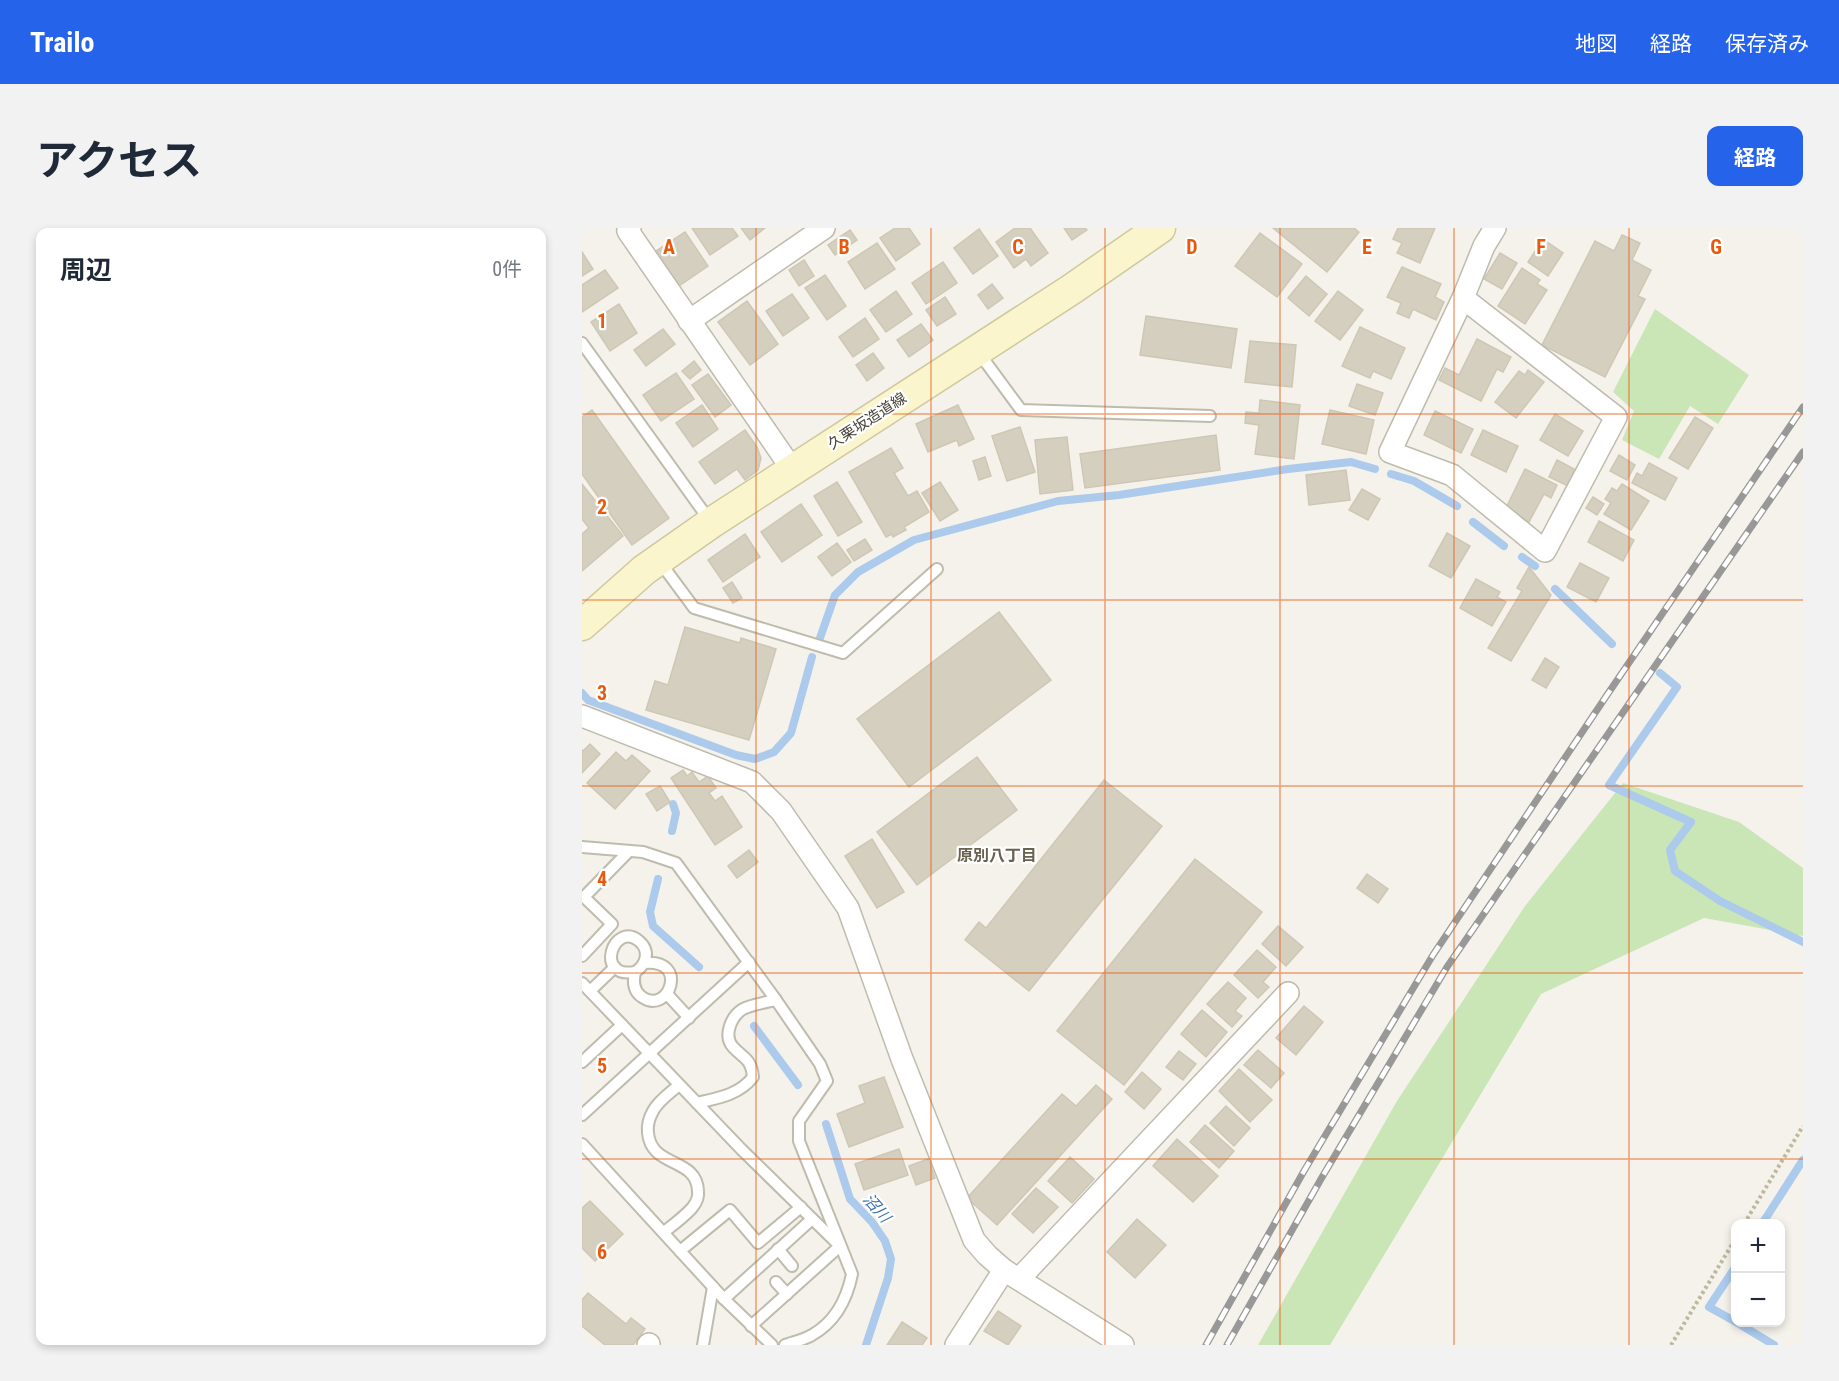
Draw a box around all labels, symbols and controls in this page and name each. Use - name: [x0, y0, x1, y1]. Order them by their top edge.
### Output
- text: Trailo: [30, 26, 94, 59]
- text: 地図: [1575, 32, 1617, 56]
- text: 経路: [1650, 32, 1692, 56]
- text: 保存済み: [1725, 32, 1809, 56]
- button: 経路: [1707, 126, 1803, 186]
- text: アクセス: [36, 136, 202, 185]
- text: A: [663, 235, 675, 259]
- text: B: [838, 235, 850, 259]
- text: C: [1012, 235, 1024, 259]
- text: D: [1186, 235, 1198, 259]
- text: E: [1362, 235, 1372, 259]
- text: F: [1536, 235, 1546, 259]
- text: G: [1710, 235, 1722, 259]
- text: 周辺: [60, 255, 112, 285]
- text: 0件: [492, 257, 522, 281]
- text: 1: [597, 309, 607, 333]
- street label: 久栗坂造道線: [824, 389, 910, 453]
- text: 2: [597, 495, 607, 519]
- text: 3: [597, 681, 607, 705]
- district label: 原別八丁目: [957, 846, 1037, 865]
- text: 4: [597, 867, 607, 891]
- text: 5: [597, 1054, 607, 1078]
- water label: 沼川: [859, 1190, 896, 1228]
- map controls: [1731, 1219, 1785, 1327]
- button: +: [1731, 1219, 1785, 1273]
- text: 6: [597, 1240, 607, 1264]
- button: −: [1731, 1273, 1785, 1327]

